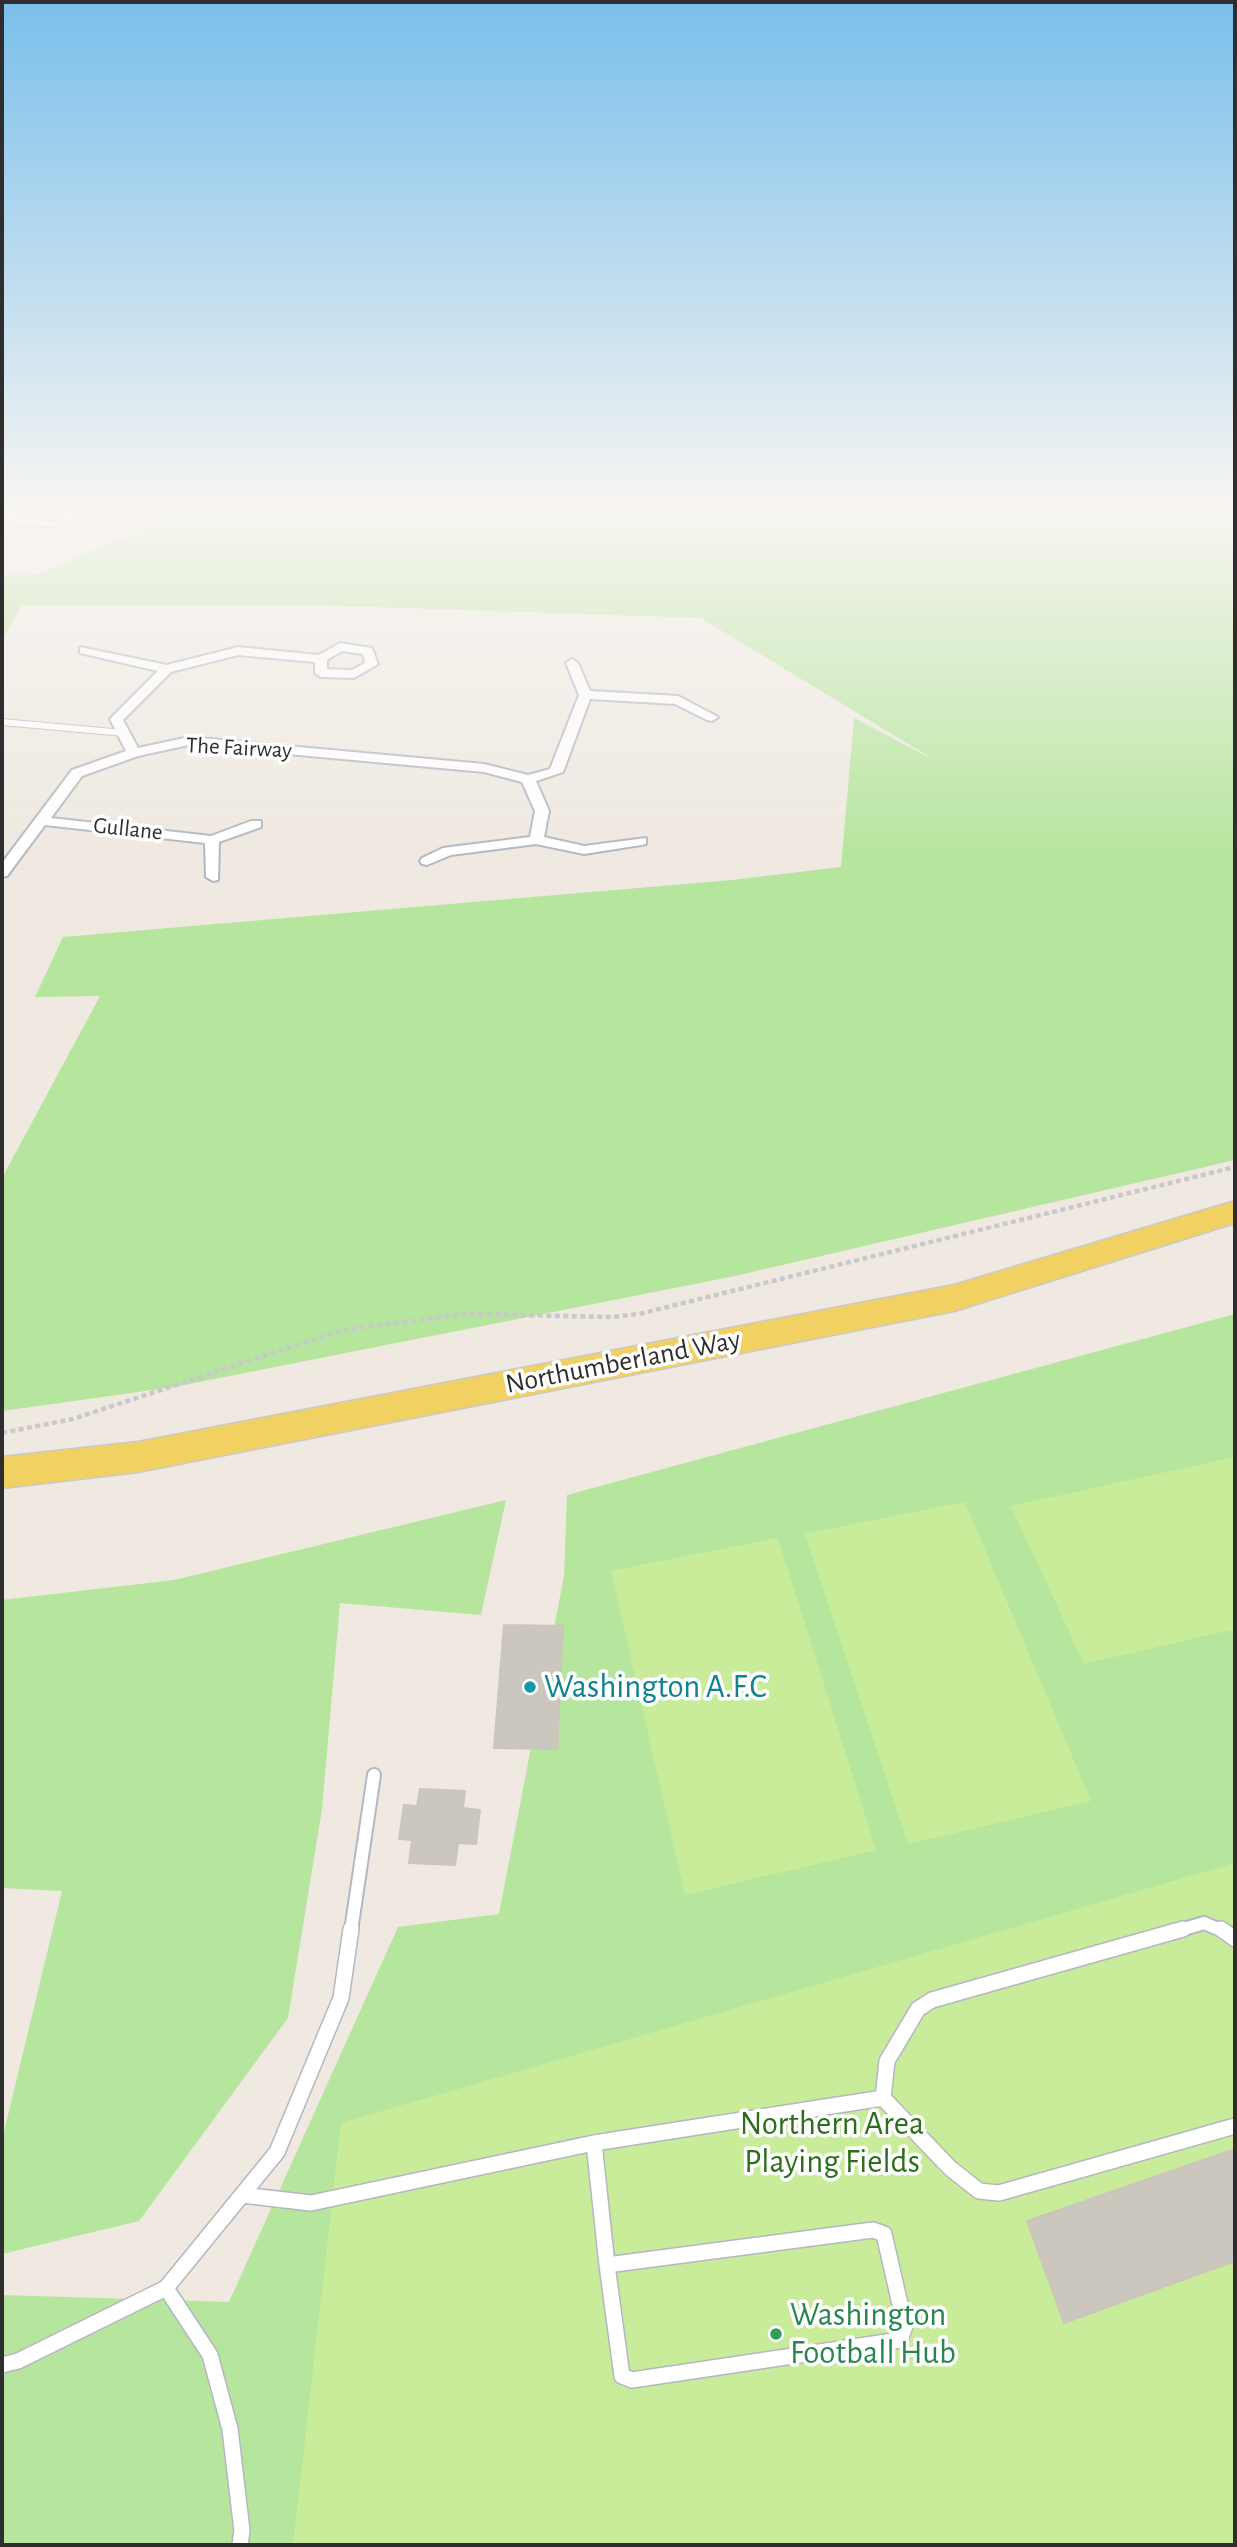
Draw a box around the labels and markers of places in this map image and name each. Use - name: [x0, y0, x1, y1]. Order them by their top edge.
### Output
- place label: Washington A.F.C: [544, 1667, 767, 1707]
- marker: Washington A.F.C: [522, 1679, 538, 1695]
- place label: Washington Football Hub: [790, 2295, 956, 2373]
- marker: Washington Football Hub: [768, 2326, 784, 2342]

